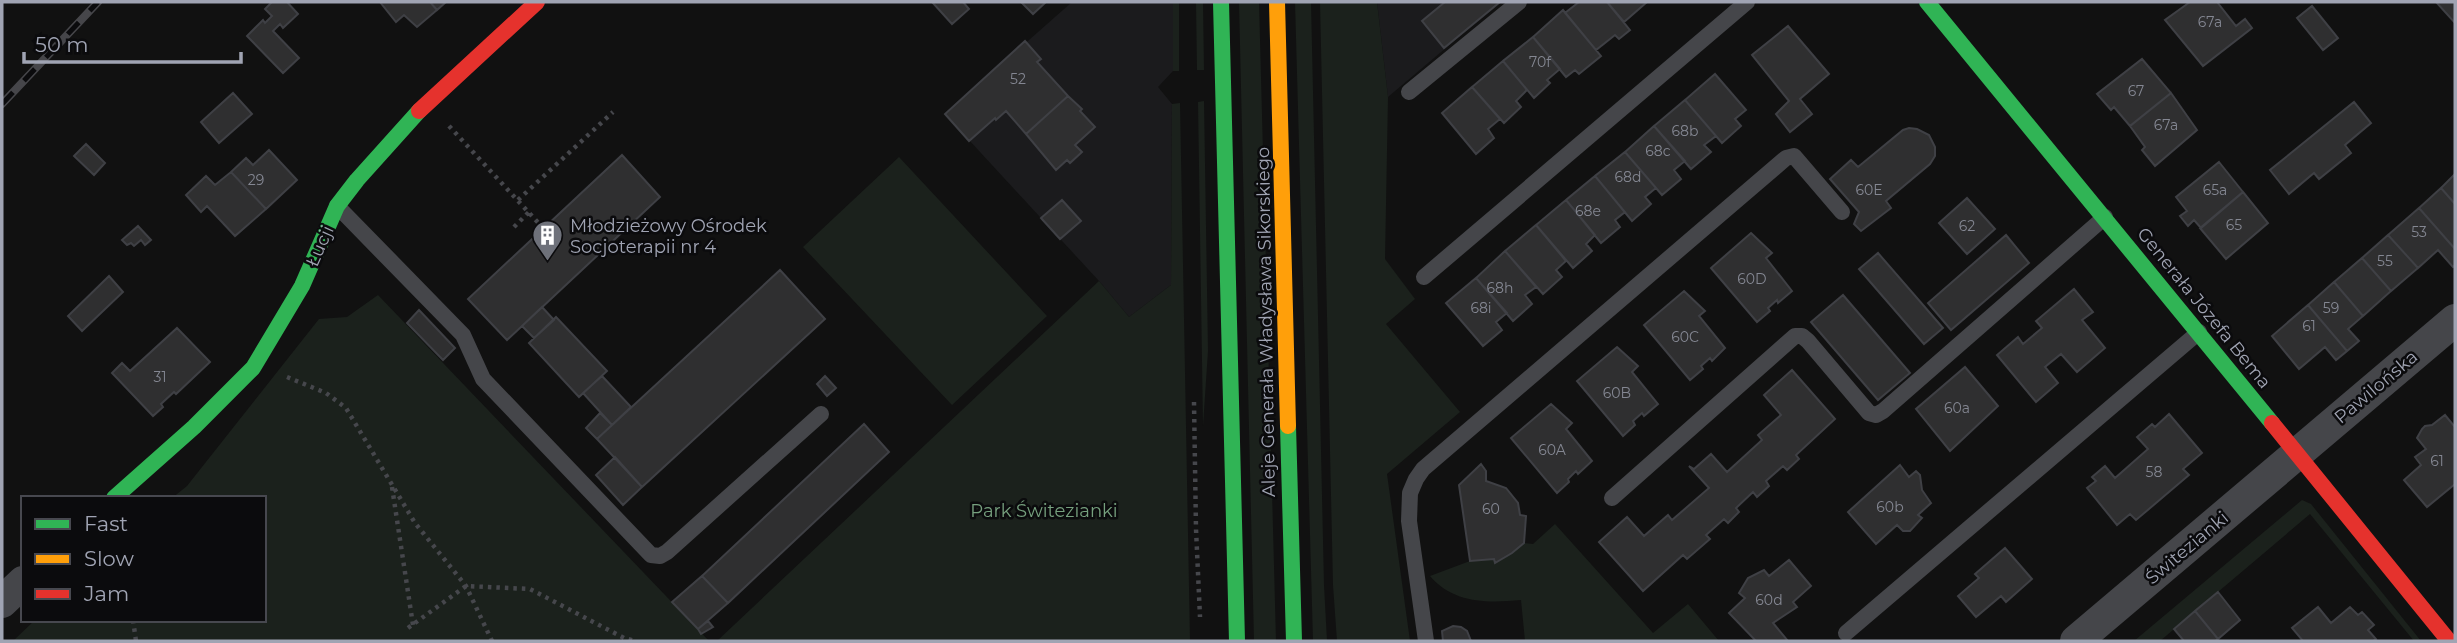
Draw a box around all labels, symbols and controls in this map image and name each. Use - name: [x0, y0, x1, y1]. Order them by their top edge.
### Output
- house number: 67a: [2198, 13, 2222, 31]
- scale bar: [24, 21, 242, 65]
- text: 50 m: [35, 32, 89, 57]
- house number: 70f: [1529, 53, 1552, 71]
- house number: 52: [1010, 70, 1026, 88]
- house number: 67: [2128, 82, 2144, 100]
- house number: 67a: [2154, 116, 2178, 134]
- house number: 68b: [1672, 122, 1698, 140]
- house number: 68c: [1645, 142, 1671, 160]
- street label: Aleje Generała Władysława Sikorskiego: [1252, 147, 1280, 497]
- house number: 68d: [1615, 168, 1641, 186]
- house number: 29: [248, 171, 264, 189]
- house number: 60E: [1855, 181, 1883, 199]
- house number: 65a: [2203, 181, 2227, 199]
- house number: 68e: [1575, 202, 1601, 220]
- place label: Młodzieżowy Ośrodek Socjoterapii nr 4: [570, 215, 767, 258]
- house number: 65: [2226, 216, 2242, 234]
- house number: 62: [1959, 217, 1975, 235]
- building icon: Młodzieżowy Ośrodek Socjoterapii nr 4: [530, 219, 564, 263]
- street label: Łucji: [301, 222, 339, 270]
- street label: Generała Józefa Bema: [2132, 223, 2276, 393]
- house number: 53: [2411, 223, 2427, 241]
- house number: 55: [2377, 252, 2393, 270]
- house number: 60D: [1737, 270, 1767, 288]
- house number: 68h: [1487, 279, 1513, 297]
- house number: 68i: [1470, 299, 1492, 317]
- house number: 59: [2323, 299, 2339, 317]
- house number: 61: [2302, 317, 2316, 335]
- house number: 60C: [1671, 328, 1699, 346]
- street label: Pawilońska: [2330, 346, 2422, 428]
- house number: 31: [154, 368, 166, 386]
- house number: 60B: [1603, 384, 1631, 402]
- house number: 60a: [1944, 399, 1970, 417]
- house number: 60A: [1538, 441, 1567, 459]
- house number: 61: [2430, 452, 2444, 470]
- house number: 58: [2146, 463, 2162, 481]
- legend: [21, 496, 266, 622]
- house number: 60b: [1876, 498, 1904, 516]
- park label: Park Świtezianki: [970, 500, 1118, 522]
- house number: 60: [1482, 500, 1500, 518]
- street label: Świtezianki: [2141, 507, 2233, 589]
- text: Fast: [84, 511, 128, 536]
- text: Slow: [84, 546, 134, 571]
- text: Jam: [83, 581, 129, 606]
- house number: 60d: [1755, 591, 1783, 609]

